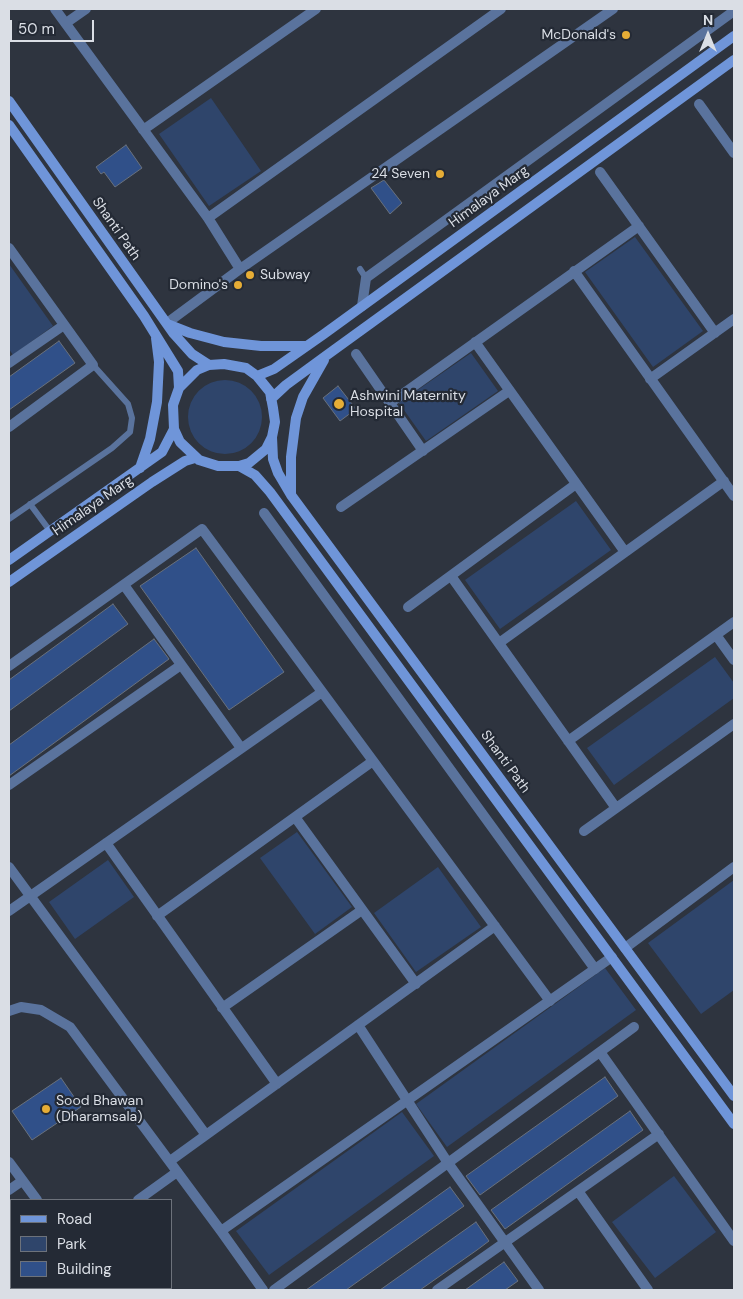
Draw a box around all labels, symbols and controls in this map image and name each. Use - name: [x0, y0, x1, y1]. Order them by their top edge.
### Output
- scale bar: [12, 10, 96, 42]
- north arrow: [683, 10, 733, 60]
- text: N: [703, 11, 713, 29]
- text: 50 m: [18, 19, 55, 39]
- place label: McDonald's: [541, 27, 616, 43]
- marker: McDonald's: [620, 29, 632, 41]
- street label: Himalaya Marg: [446, 162, 532, 232]
- place label: 24 Seven: [371, 166, 430, 182]
- marker: 24 Seven: [434, 168, 446, 180]
- street label: Shanti Path: [88, 194, 144, 264]
- place label: Subway: [260, 267, 310, 283]
- marker: Subway: [244, 269, 256, 281]
- place label: Domino's: [169, 277, 228, 293]
- marker: Domino's: [232, 279, 244, 291]
- place label: Ashwini Maternity Hospital: [350, 388, 466, 421]
- marker: Ashwini Maternity Hospital: [332, 397, 346, 411]
- street label: Himalaya Marg: [50, 472, 136, 540]
- street label: Shanti Path: [477, 727, 533, 797]
- place label: Sood Bhawan (Dharamsala): [56, 1093, 143, 1126]
- marker: Sood Bhawan (Dharamsala): [40, 1103, 52, 1115]
- legend: [10, 1199, 172, 1289]
- text: Road: [57, 1209, 92, 1229]
- text: Park: [57, 1234, 87, 1254]
- text: Building: [57, 1259, 112, 1279]

